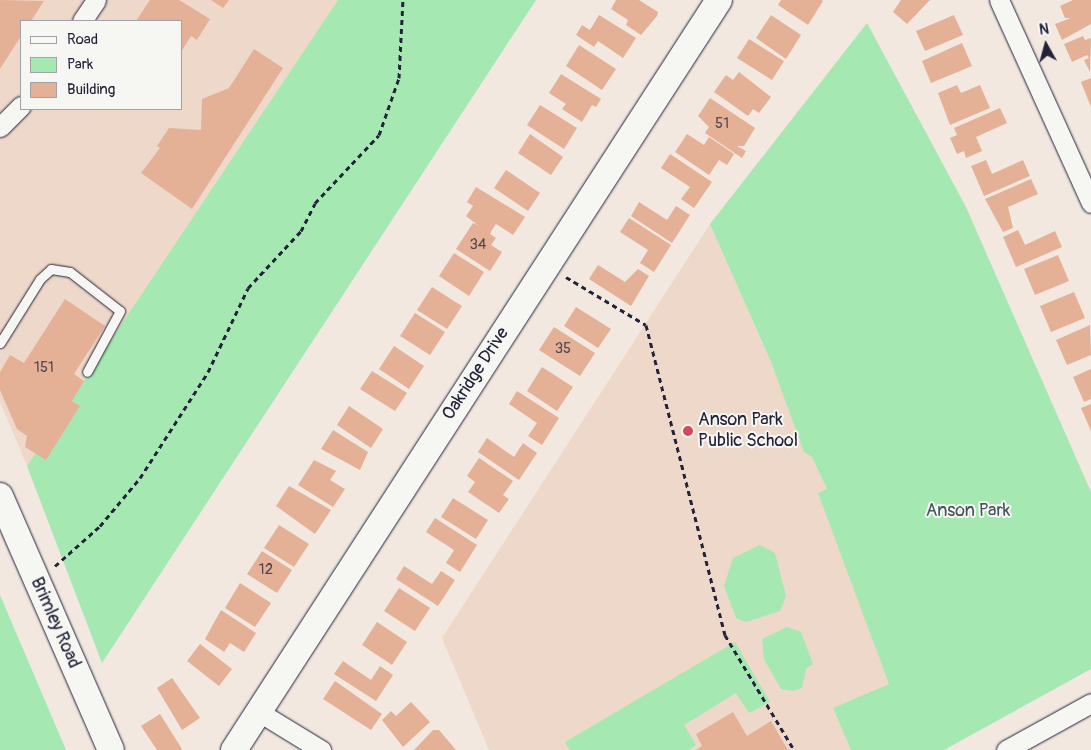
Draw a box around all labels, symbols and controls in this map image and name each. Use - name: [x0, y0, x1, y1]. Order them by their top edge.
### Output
- legend: [20, 20, 182, 110]
- north arrow: [1021, 20, 1071, 70]
- text: N: [1038, 21, 1050, 39]
- text: Road: [67, 30, 98, 49]
- text: Park: [67, 55, 93, 74]
- text: Building: [67, 80, 115, 99]
- house number: 51: [715, 115, 729, 133]
- house number: 34: [469, 236, 487, 254]
- street label: Oakridge Drive: [438, 324, 514, 424]
- house number: 35: [555, 340, 571, 358]
- house number: 151: [34, 359, 54, 377]
- place label: Anson Park Public School: [698, 410, 798, 452]
- marker: Anson Park Public School: [682, 425, 694, 437]
- park label: Anson Park: [926, 500, 1010, 522]
- house number: 12: [259, 561, 273, 579]
- street label: Brimley Road: [25, 574, 85, 672]

